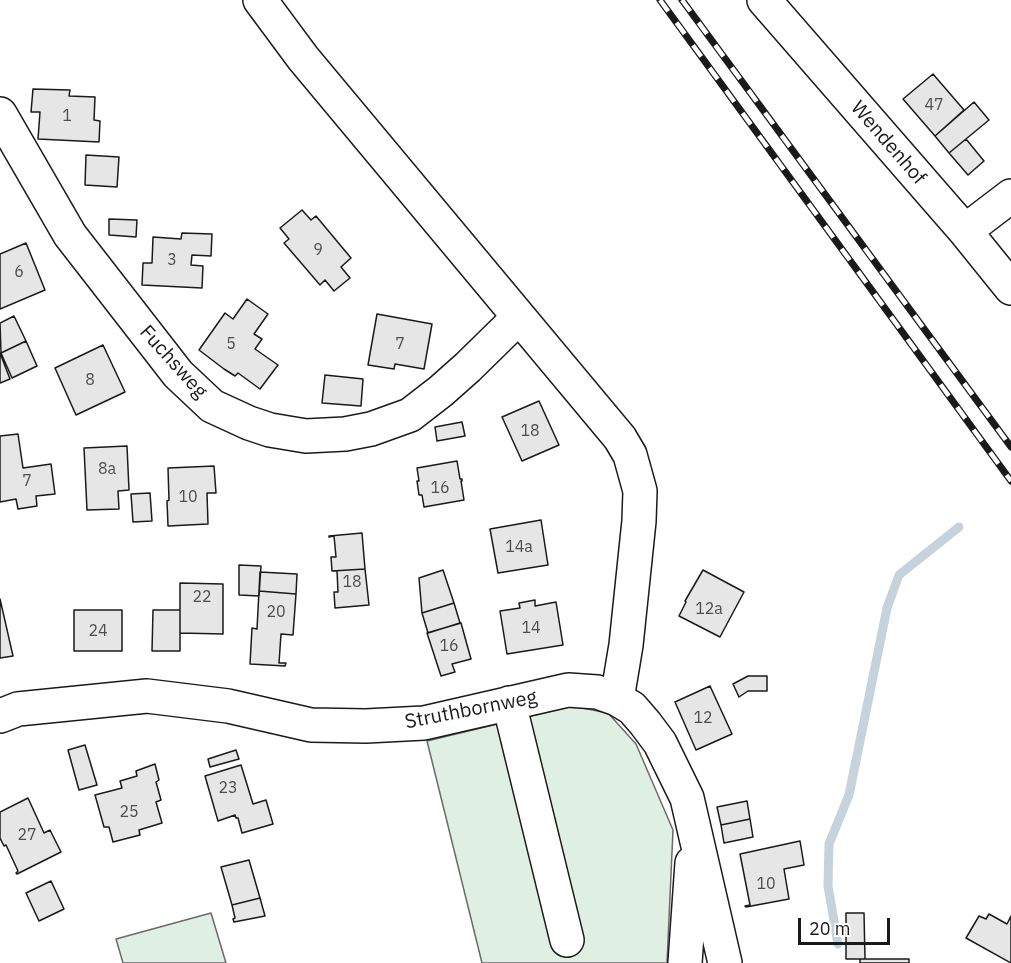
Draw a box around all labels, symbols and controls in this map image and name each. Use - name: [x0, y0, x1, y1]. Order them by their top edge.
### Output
- house number: 47: [924, 95, 944, 115]
- street label: Wendenhof: [845, 96, 931, 190]
- house number: 1: [62, 106, 72, 126]
- house number: 9: [313, 240, 323, 260]
- house number: 3: [167, 250, 177, 270]
- house number: 6: [14, 262, 24, 282]
- street label: Fuchsweg: [134, 321, 212, 403]
- house number: 5: [226, 334, 236, 354]
- house number: 7: [395, 334, 405, 354]
- house number: 8: [85, 370, 95, 390]
- house number: 18: [520, 421, 540, 441]
- house number: 8a: [98, 459, 116, 479]
- house number: 7: [22, 471, 32, 491]
- house number: 16: [430, 478, 450, 498]
- house number: 10: [178, 487, 198, 507]
- house number: 14a: [505, 537, 533, 557]
- house number: 18: [342, 572, 362, 592]
- house number: 22: [192, 587, 212, 607]
- house number: 12a: [695, 599, 723, 619]
- house number: 20: [266, 602, 286, 622]
- house number: 14: [521, 618, 541, 638]
- house number: 24: [88, 621, 108, 641]
- house number: 16: [439, 636, 459, 656]
- street label: Struthbornweg: [403, 685, 539, 735]
- house number: 12: [693, 708, 713, 728]
- house number: 23: [218, 778, 238, 798]
- house number: 25: [119, 802, 139, 822]
- house number: 27: [17, 825, 37, 845]
- house number: 10: [756, 874, 776, 894]
- scale bar: [801, 906, 892, 944]
- text: 20 m: [809, 917, 851, 940]

